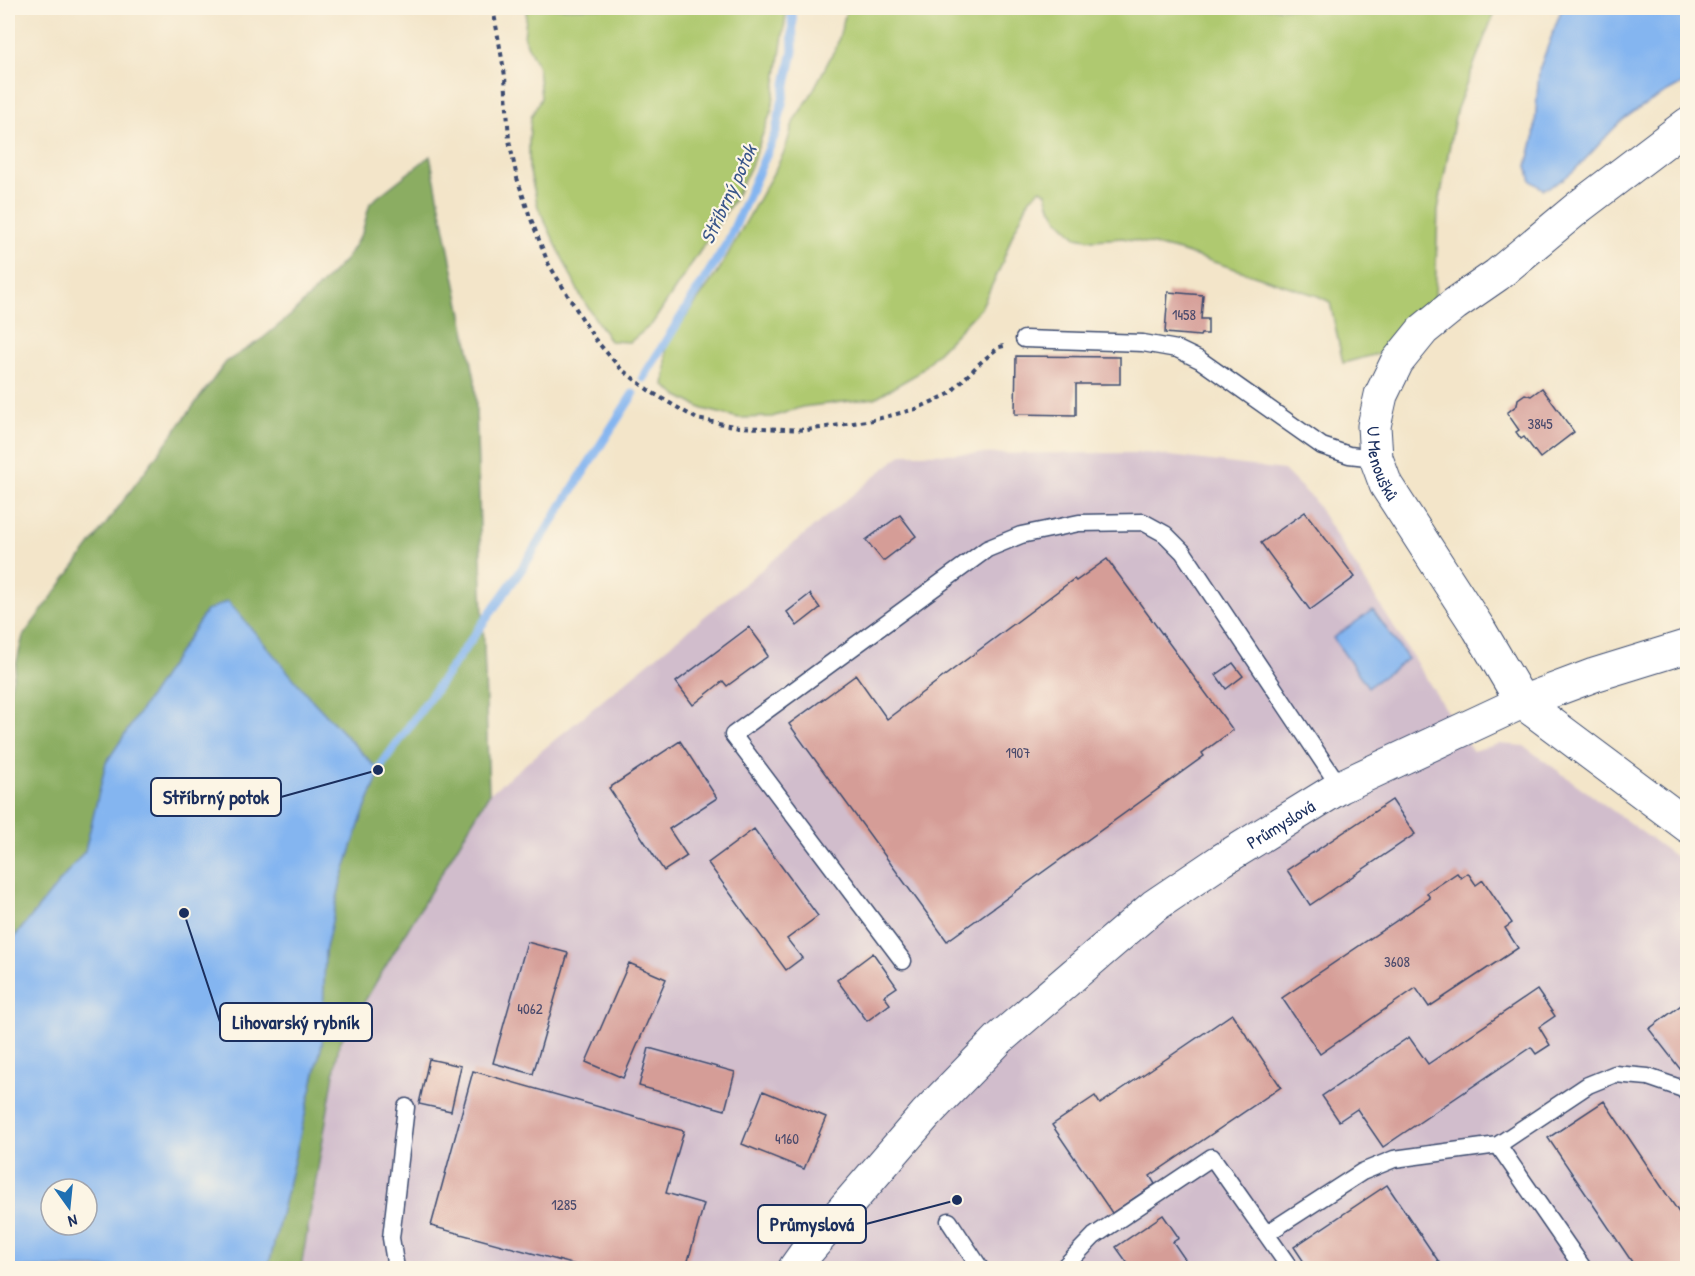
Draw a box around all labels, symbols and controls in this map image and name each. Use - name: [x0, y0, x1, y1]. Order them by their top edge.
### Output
- water label: Stříbrný potok: [693, 139, 764, 248]
- house number: 1458: [1172, 304, 1196, 325]
- house number: 3845: [1527, 413, 1553, 434]
- street label: U Menoušků: [1362, 426, 1405, 505]
- house number: 1907: [1005, 742, 1031, 763]
- callout: Stříbrný potok: [151, 778, 281, 816]
- text: Stříbrný potok: [163, 783, 270, 811]
- street label: Průmyslová: [1242, 793, 1319, 854]
- house number: 3608: [1384, 951, 1410, 972]
- house number: 4062: [517, 998, 543, 1019]
- callout: Lihovarský rybník: [220, 1003, 372, 1041]
- text: Lihovarský rybník: [232, 1008, 360, 1036]
- house number: 4160: [775, 1128, 799, 1149]
- north arrow: [39, 1177, 99, 1237]
- house number: 1285: [551, 1194, 577, 1215]
- callout: Průmyslová: [758, 1205, 866, 1243]
- text: N: [65, 1210, 80, 1233]
- text: Průmyslová: [770, 1210, 854, 1238]

